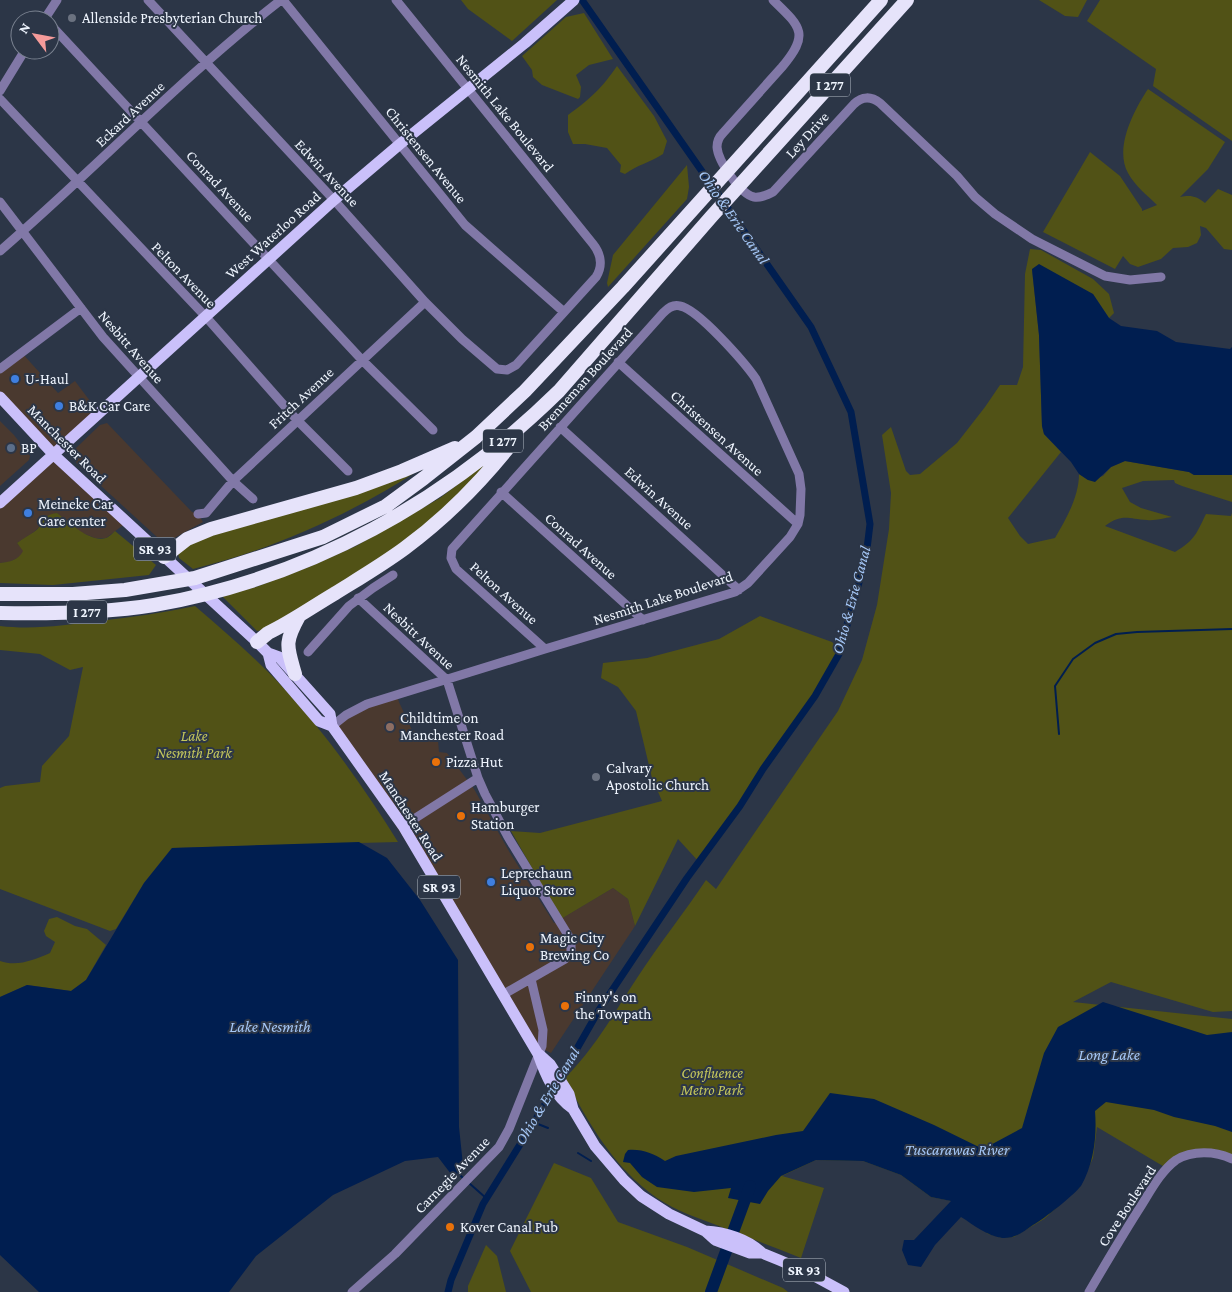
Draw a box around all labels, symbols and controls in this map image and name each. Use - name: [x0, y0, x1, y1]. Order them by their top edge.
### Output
- north arrow: [10, 10, 60, 60]
- place label: Allenside Presbyterian Church: [82, 10, 262, 27]
- marker: Allenside Presbyterian Church: [66, 12, 78, 24]
- text: N: [15, 19, 34, 36]
- street label: Nesmith Lake Boulevard: [453, 51, 557, 175]
- road number: I 277: [810, 74, 850, 96]
- street label: Eckard Avenue: [92, 78, 168, 150]
- street label: Christensen Avenue: [382, 104, 470, 207]
- street label: Ley Drive: [782, 108, 833, 162]
- street label: Edwin Avenue: [292, 136, 362, 210]
- street label: Conrad Avenue: [183, 147, 257, 225]
- water label: Ohio & Erie Canal: [695, 167, 773, 268]
- street label: West Waterloo Road: [222, 188, 324, 282]
- street label: Pelton Avenue: [149, 239, 220, 311]
- street label: Nesbitt Avenue: [95, 308, 167, 387]
- street label: Brenneman Boulevard: [535, 324, 636, 434]
- street label: Fritch Avenue: [265, 364, 337, 432]
- place label: U-Haul: [25, 371, 69, 387]
- marker: U-Haul: [9, 373, 21, 385]
- street label: Christensen Avenue: [667, 387, 767, 479]
- place label: B&K Car Care: [69, 398, 151, 414]
- marker: B&K Car Care: [53, 400, 65, 412]
- street label: Manchester Road: [25, 402, 110, 487]
- road number: I 277: [483, 430, 523, 452]
- place label: BP: [21, 440, 37, 456]
- marker: BP: [5, 442, 17, 454]
- street label: Edwin Avenue: [622, 463, 697, 533]
- place label: Meineke Car Care center: [38, 496, 114, 529]
- marker: Meineke Car Care center: [22, 507, 34, 519]
- street label: Conrad Avenue: [542, 510, 621, 583]
- road number: SR 93: [134, 538, 176, 560]
- water label: Ohio & Erie Canal: [828, 543, 874, 656]
- street label: Pelton Avenue: [467, 559, 541, 628]
- street label: Nesmith Lake Boulevard: [591, 568, 735, 628]
- street label: Nesbitt Avenue: [380, 599, 458, 673]
- road number: I 277: [67, 600, 107, 624]
- place label: Childtime on Manchester Road: [400, 710, 504, 743]
- marker: Childtime on Manchester Road: [384, 721, 396, 733]
- park label: Lake Nesmith Park: [156, 728, 233, 761]
- place label: Pizza Hut: [446, 754, 504, 770]
- marker: Pizza Hut: [430, 756, 442, 768]
- place label: Calvary Apostolic Church: [606, 760, 709, 794]
- street label: Manchester Road: [376, 768, 446, 864]
- marker: Calvary Apostolic Church: [590, 771, 602, 783]
- place label: Hamburger Station: [471, 799, 540, 832]
- marker: Hamburger Station: [455, 810, 467, 822]
- place label: Leprechaun Liquor Store: [501, 865, 575, 899]
- road number: SR 93: [418, 876, 460, 899]
- marker: Leprechaun Liquor Store: [485, 876, 497, 888]
- place label: Magic City Brewing Co: [540, 930, 609, 964]
- marker: Magic City Brewing Co: [524, 941, 536, 953]
- place label: Finny's on the Towpath: [575, 989, 651, 1023]
- marker: Finny's on the Towpath: [559, 1000, 571, 1012]
- water label: Lake Nesmith: [229, 1018, 311, 1035]
- water label: Ohio & Erie Canal: [511, 1043, 583, 1148]
- water label: Long Lake: [1078, 1046, 1140, 1064]
- park label: Confluence Metro Park: [680, 1065, 745, 1098]
- street label: Carnegie Avenue: [411, 1133, 494, 1217]
- water label: Tuscarawas River: [905, 1141, 1010, 1158]
- street label: Cove Boulevard: [1095, 1163, 1159, 1249]
- place label: Kover Canal Pub: [460, 1219, 558, 1235]
- marker: Kover Canal Pub: [444, 1221, 456, 1233]
- road number: SR 93: [783, 1258, 825, 1282]

